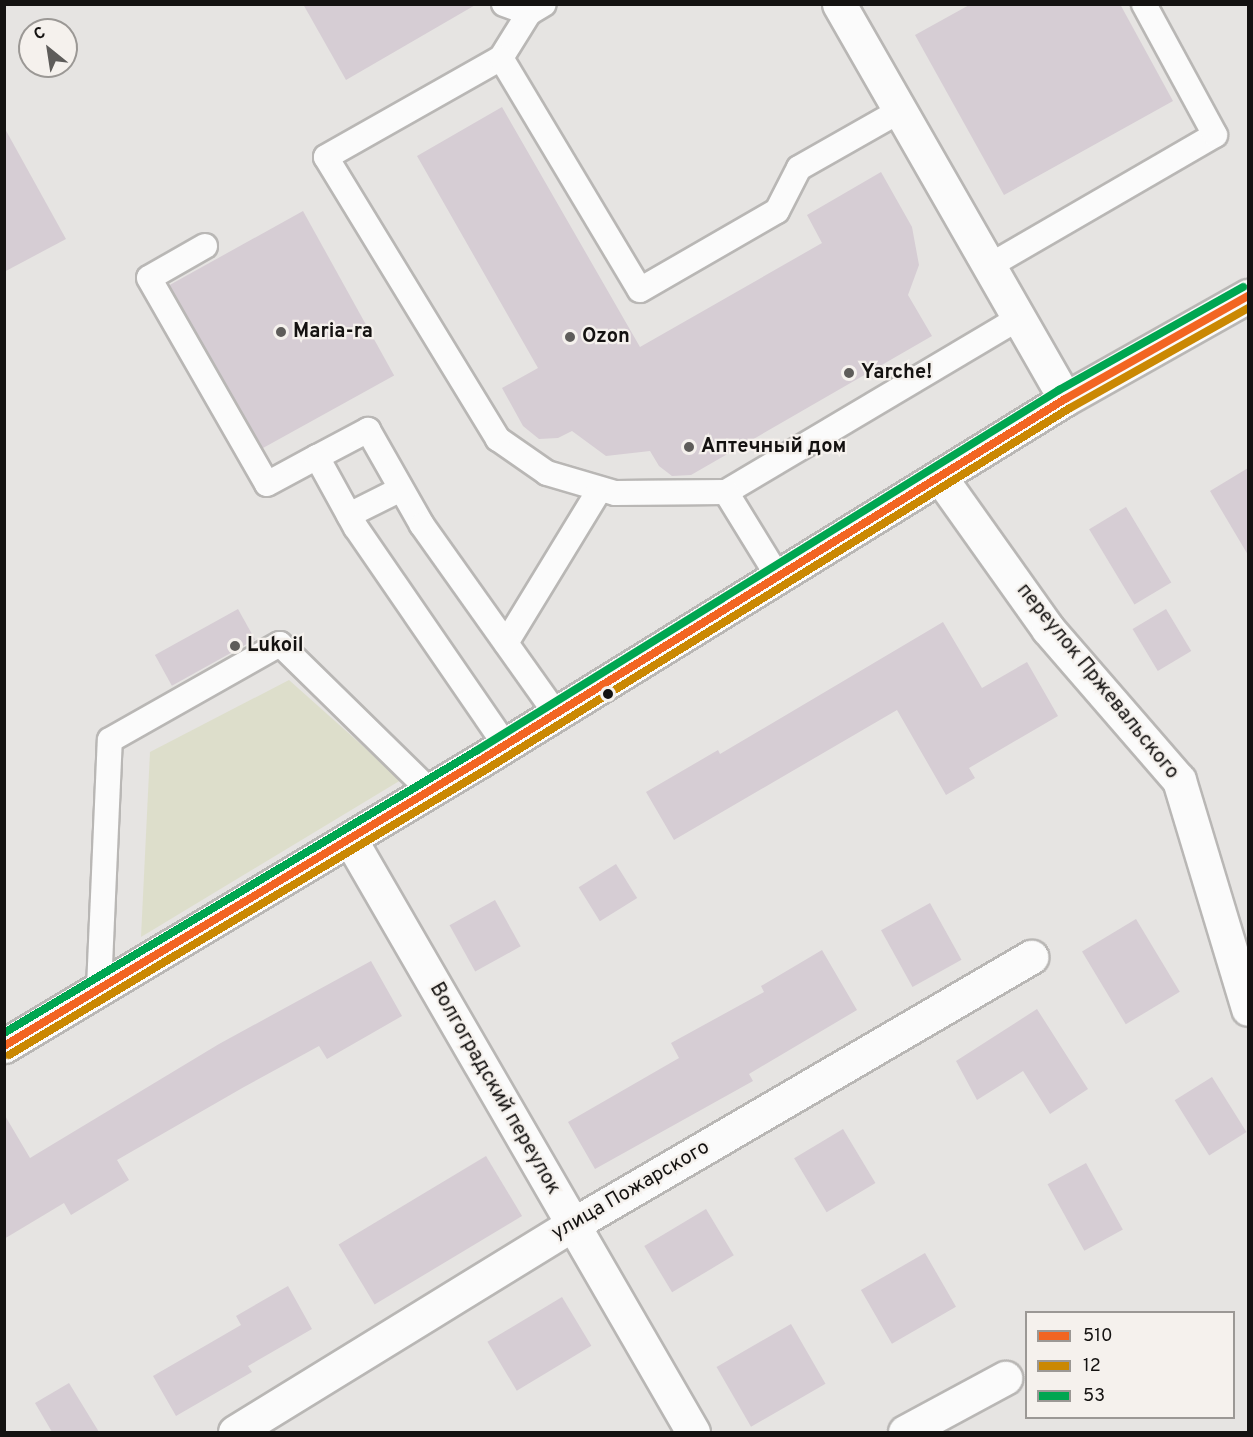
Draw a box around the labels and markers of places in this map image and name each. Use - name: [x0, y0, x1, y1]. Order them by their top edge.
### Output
- place label: Maria-ra: [293, 320, 373, 344]
- marker: Maria-ra: [274, 325, 288, 339]
- place label: Ozon: [582, 325, 630, 349]
- marker: Ozon: [563, 330, 577, 344]
- place label: Yarche!: [861, 361, 932, 385]
- marker: Yarche!: [842, 366, 856, 380]
- place label: Аптечный дом: [701, 435, 846, 459]
- marker: Аптечный дом: [682, 440, 696, 454]
- place label: Lukoil: [247, 634, 304, 658]
- marker: Lukoil: [228, 639, 242, 653]
- unlabelled marker: [602, 688, 614, 700]

